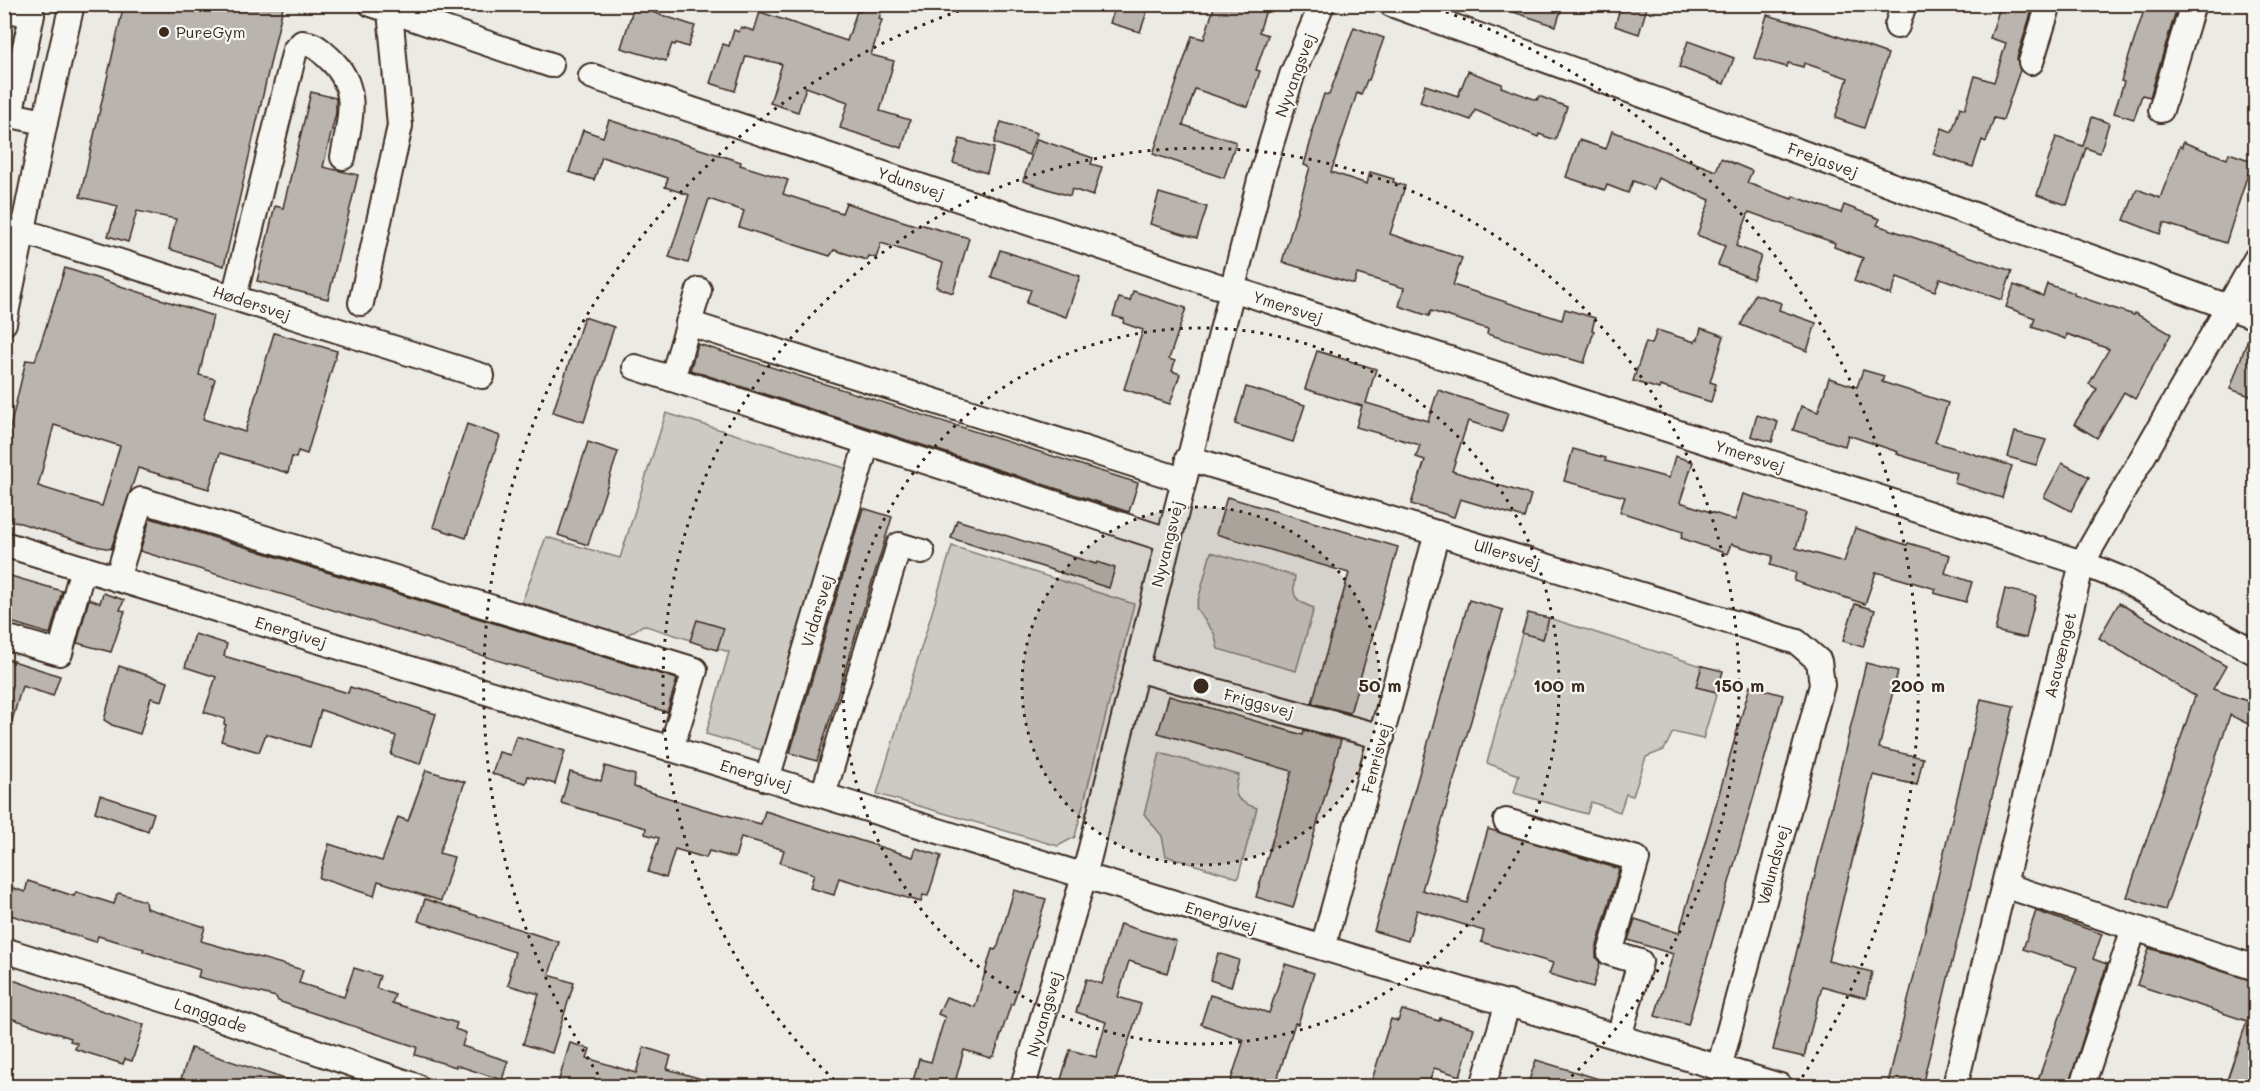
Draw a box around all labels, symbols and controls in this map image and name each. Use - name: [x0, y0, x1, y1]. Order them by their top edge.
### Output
- place label: PureGym: [176, 21, 245, 42]
- marker: PureGym: [157, 25, 171, 39]
- street label: Nyvangsvej: [1270, 30, 1319, 120]
- street label: Frejasvej: [1785, 137, 1861, 182]
- street label: Ydunsvej: [875, 161, 948, 204]
- street label: Hødersvej: [211, 280, 294, 325]
- street label: Ymersvej: [1250, 285, 1326, 328]
- street label: Ymersvej: [1712, 434, 1788, 477]
- street label: Nyvangsvej: [1146, 499, 1187, 589]
- street label: Ullersvej: [1471, 534, 1543, 574]
- street label: Vidarsvej: [796, 572, 838, 650]
- street label: Asavænget: [2039, 610, 2080, 700]
- street label: Energivej: [253, 611, 330, 652]
- text: 50 m: [1359, 673, 1401, 697]
- text: 100 m: [1533, 673, 1585, 697]
- text: 150 m: [1714, 673, 1764, 697]
- text: 200 m: [1891, 673, 1945, 697]
- centre of rings: [1191, 676, 1211, 696]
- street label: Friggsvej: [1222, 683, 1297, 722]
- street label: Fenrisvej: [1356, 720, 1395, 795]
- street label: Energivej: [718, 754, 795, 795]
- street label: Vølundsvej: [1752, 822, 1793, 907]
- street label: Energivej: [1183, 896, 1260, 937]
- street label: Nyvangsvej: [1021, 969, 1066, 1059]
- street label: Langgade: [172, 992, 250, 1037]

